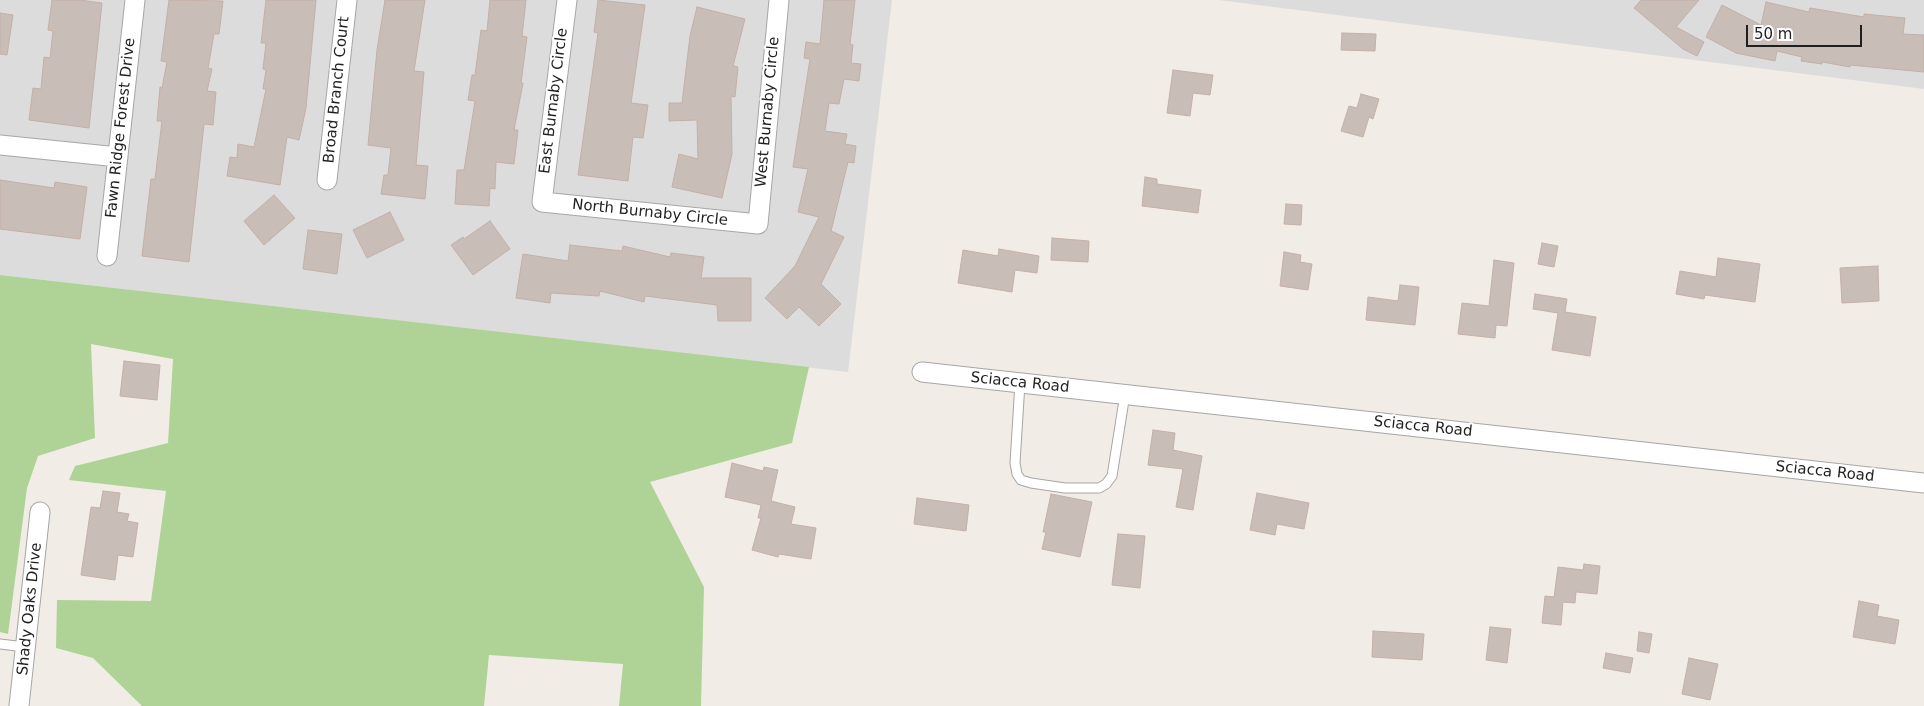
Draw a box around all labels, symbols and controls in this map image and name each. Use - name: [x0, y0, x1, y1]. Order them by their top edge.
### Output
- scale bar: [1749, 15, 1865, 47]
- street label: Broad Branch Court: [320, 16, 354, 164]
- text: 50 m: [1754, 25, 1792, 43]
- street label: East Burnaby Circle: [536, 27, 572, 175]
- street label: West Burnaby Circle: [752, 36, 784, 188]
- street label: Fawn Ridge Forest Drive: [103, 37, 139, 219]
- street label: North Burnaby Circle: [571, 196, 729, 230]
- street label: Sciacca Road: [970, 369, 1070, 397]
- street label: Sciacca Road: [1373, 413, 1473, 441]
- street label: Sciacca Road: [1775, 458, 1875, 486]
- street label: Shady Oaks Drive: [14, 542, 46, 676]

